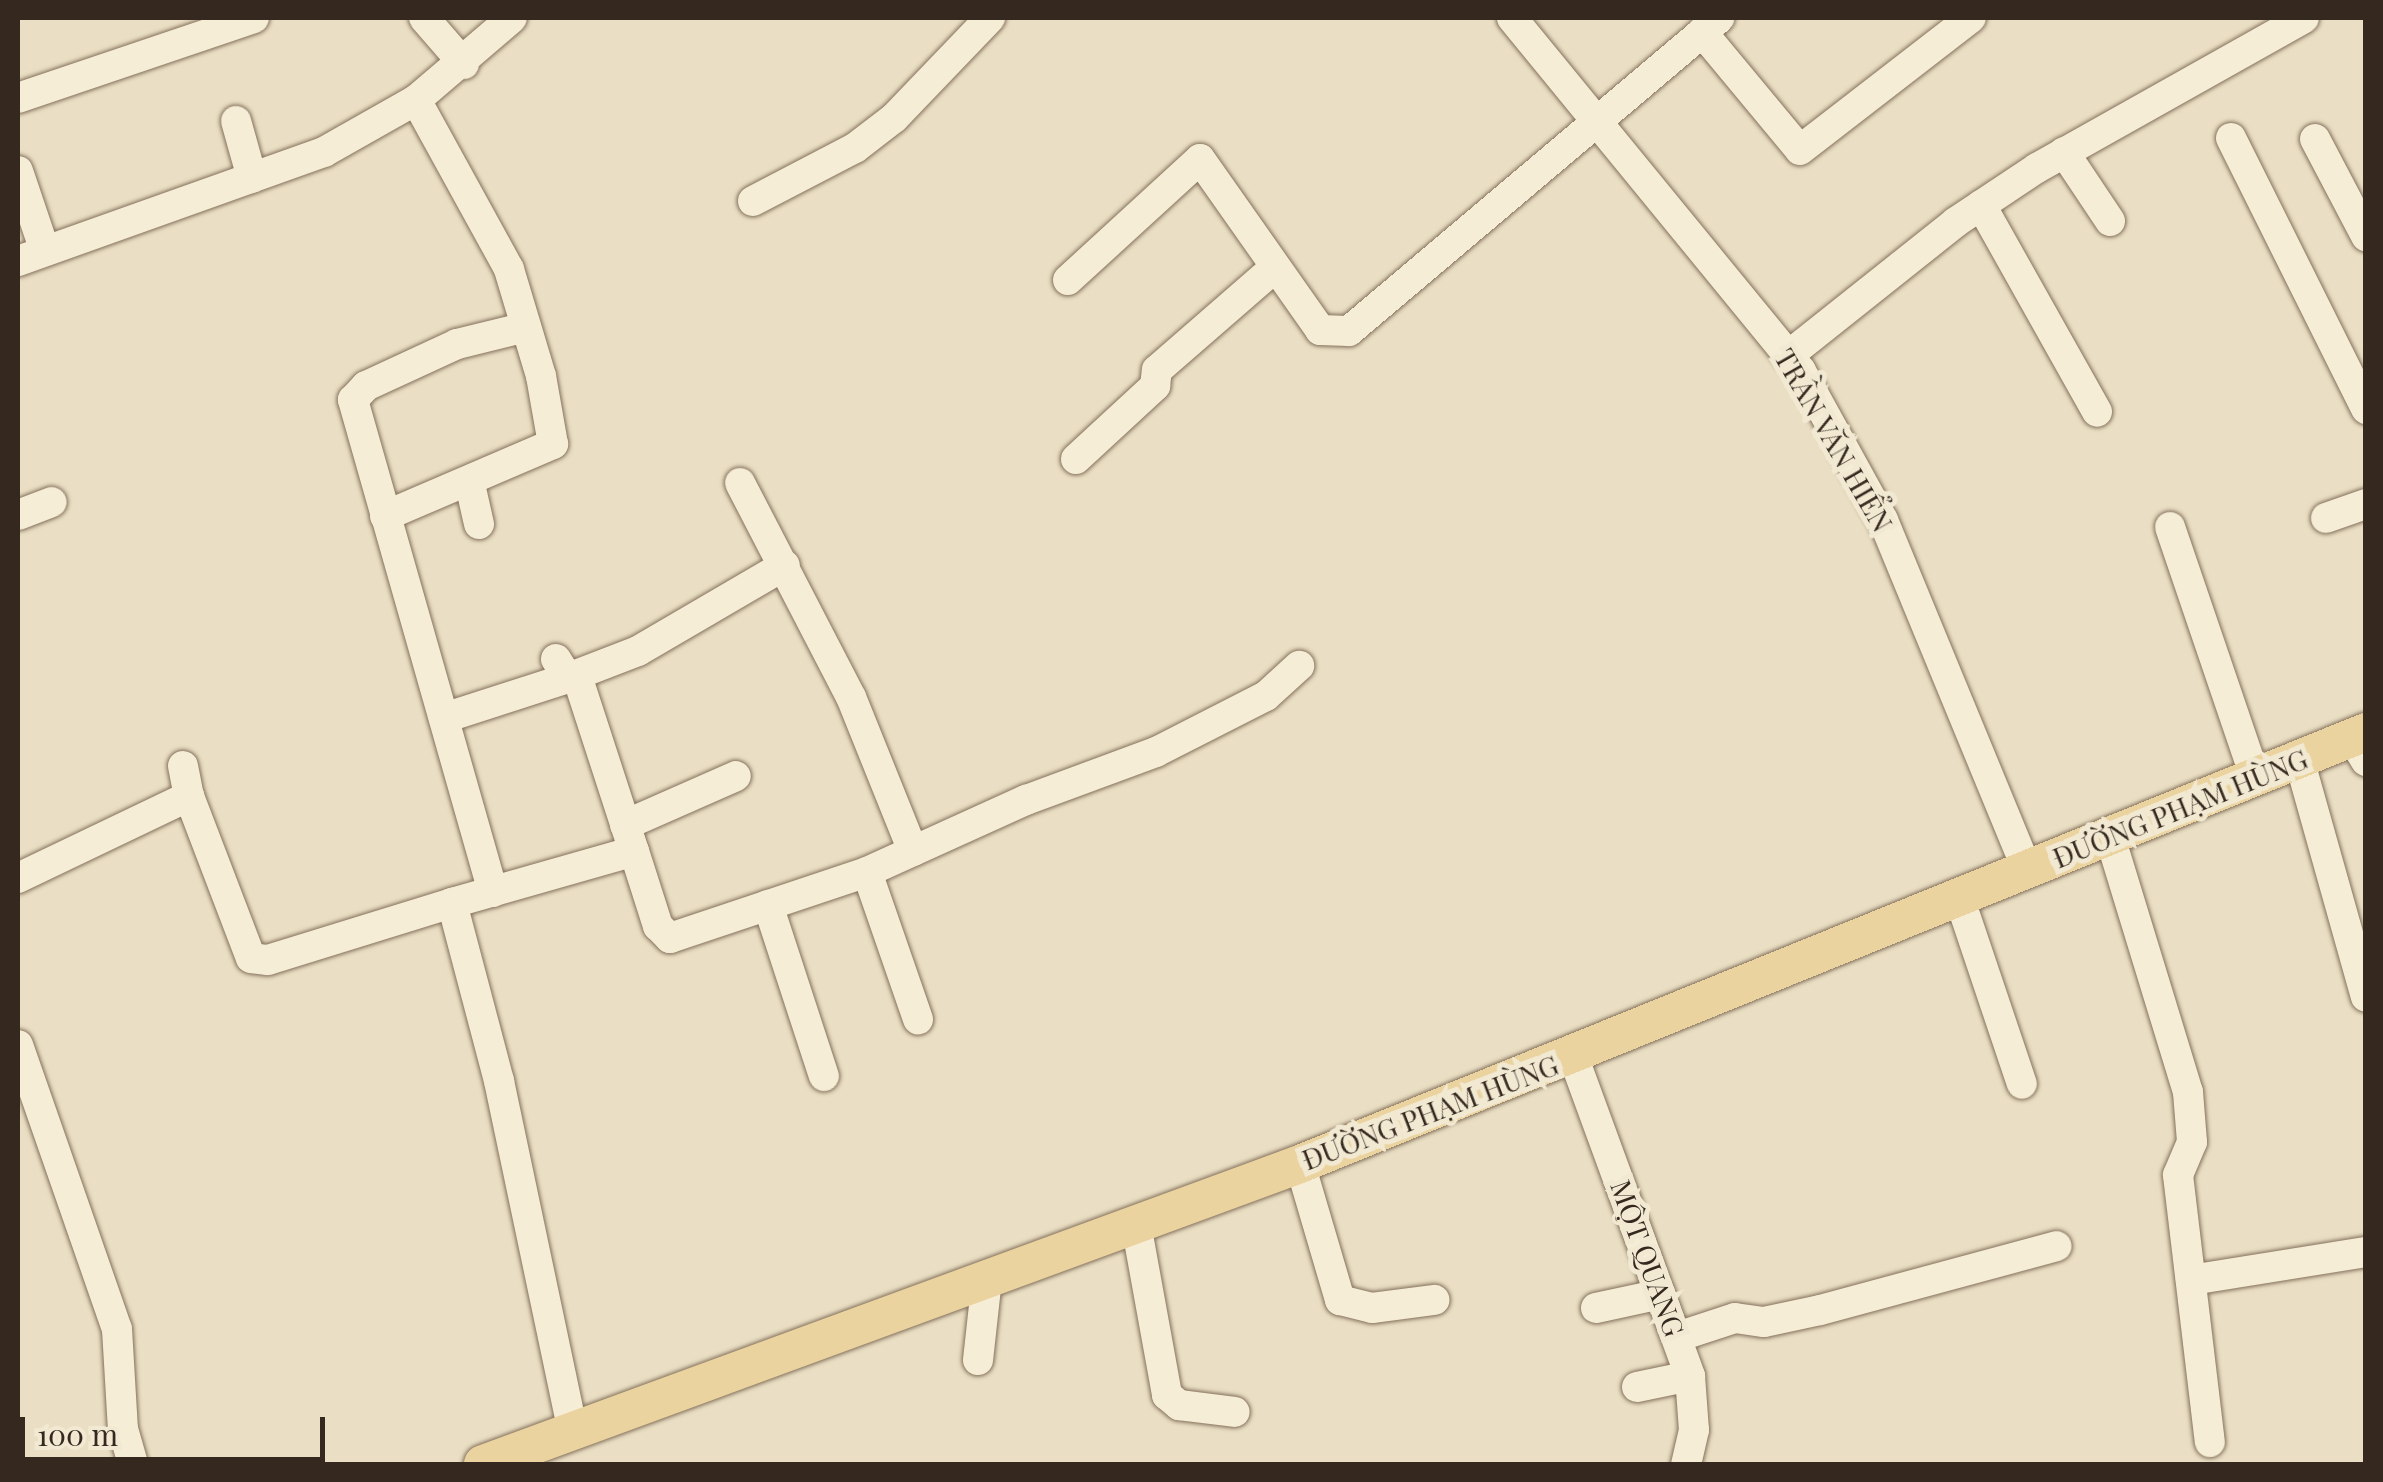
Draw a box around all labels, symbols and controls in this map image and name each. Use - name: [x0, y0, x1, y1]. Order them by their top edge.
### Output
- street label: TRẦN VĂN HIỂN: [1768, 342, 1900, 538]
- street label: ĐƯỜNG PHẠM HÙNG: [2048, 742, 2312, 874]
- street label: ĐƯỜNG PHẠM HÙNG: [1297, 1048, 1563, 1176]
- street label: MỘT QUANG: [1604, 1175, 1692, 1341]
- scale bar: [25, 1397, 330, 1459]
- text: 100 m: [37, 1414, 118, 1454]

